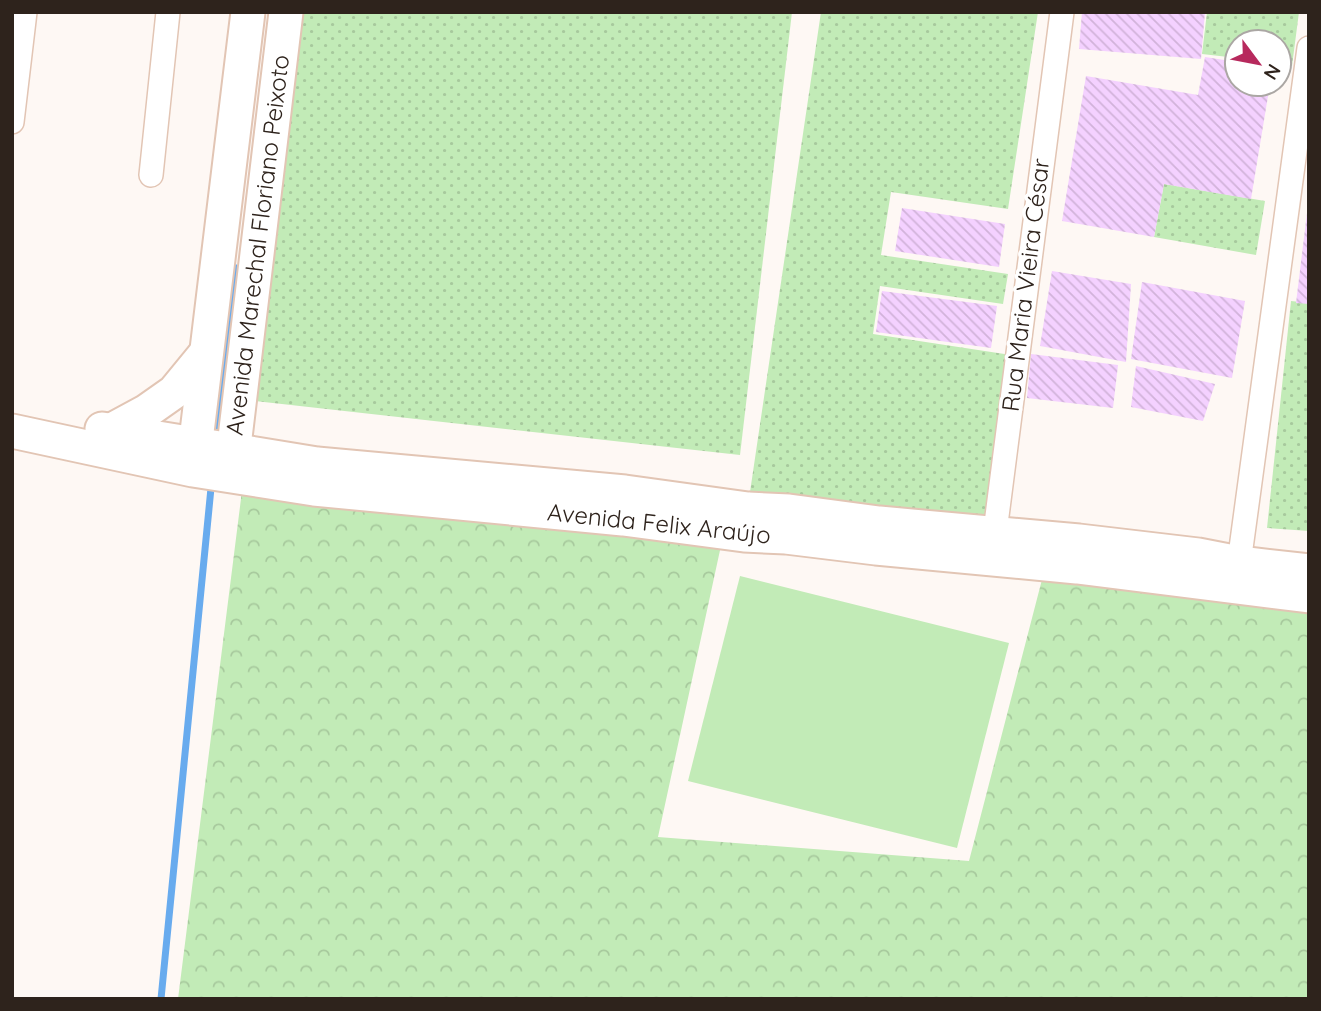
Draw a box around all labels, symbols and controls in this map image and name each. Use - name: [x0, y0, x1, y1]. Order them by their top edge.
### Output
- north arrow: [1223, 28, 1293, 98]
- street label: Avenida Marechal Floriano Peixoto: [219, 53, 295, 437]
- text: N: [1259, 60, 1286, 84]
- street label: Rua Maria Vieira César: [995, 157, 1055, 413]
- street label: Avenida Felix Araújo: [546, 496, 772, 550]

